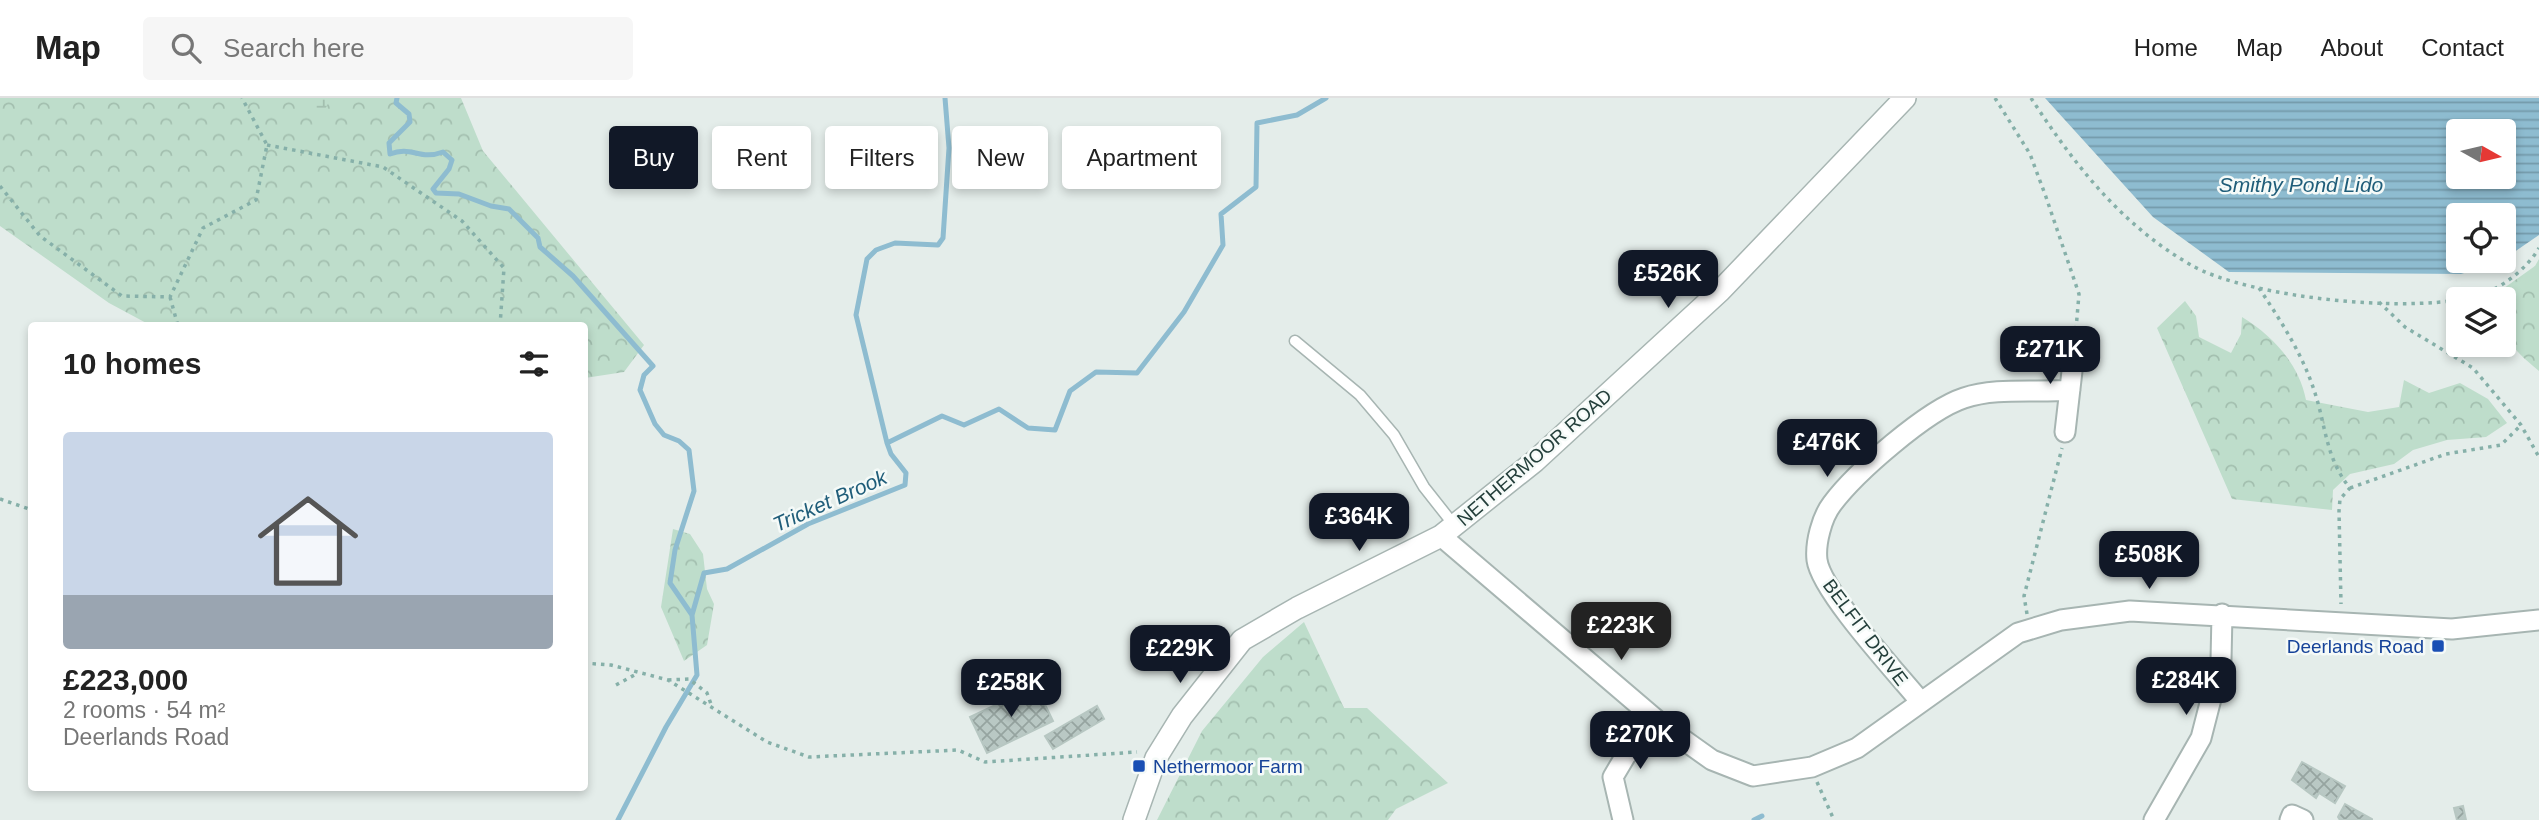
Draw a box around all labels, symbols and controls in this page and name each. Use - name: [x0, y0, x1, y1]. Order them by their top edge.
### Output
- search box: [143, 17, 633, 80]
- text: Map: [35, 29, 101, 66]
- icon: search: [167, 29, 205, 67]
- text: Search here: [223, 33, 365, 63]
- text: Home: [2134, 34, 2198, 61]
- text: Map: [2236, 34, 2283, 61]
- text: About: [2321, 34, 2383, 61]
- text: Contact: [2421, 34, 2504, 61]
- north arrow: [2446, 119, 2516, 189]
- map controls: [2446, 119, 2516, 357]
- chip: Buy: [609, 126, 698, 189]
- chip: Rent: [712, 126, 811, 189]
- chip: Filters: [825, 126, 938, 189]
- chip: New: [952, 126, 1048, 189]
- chip: Apartment: [1062, 126, 1221, 189]
- water label: Smithy Pond Lido: [2219, 173, 2384, 196]
- button: locate: [2446, 203, 2516, 273]
- pin: £526K: [1619, 250, 1717, 310]
- text: £526K: [1634, 260, 1702, 286]
- button: layers: [2446, 287, 2516, 357]
- pin: £271K: [2001, 327, 2099, 386]
- text: £271K: [2016, 336, 2084, 362]
- icon: filters: [515, 345, 553, 383]
- text: 10 homes: [63, 347, 201, 380]
- street label: NETHERMOOR ROAD: [1453, 385, 1616, 530]
- pin: £476K: [1778, 420, 1876, 479]
- text: £476K: [1793, 429, 1861, 455]
- water label: Tricket Brook: [769, 465, 892, 536]
- icon: home: [245, 478, 371, 604]
- pin: £364K: [1310, 494, 1408, 553]
- text: £364K: [1325, 503, 1393, 529]
- pin: £508K: [2100, 532, 2198, 591]
- text: £508K: [2115, 541, 2183, 567]
- street label: BELFIT DRIVE: [1819, 575, 1912, 689]
- pin: £223K: [1572, 602, 1670, 662]
- text: £223K: [1587, 612, 1655, 638]
- pin: £229K: [1131, 626, 1229, 685]
- text: £229K: [1146, 635, 1214, 661]
- place label: Deerlands Road: [2287, 636, 2424, 657]
- marker: Deerlands Road: [2430, 638, 2446, 654]
- pin: £284K: [2137, 658, 2235, 717]
- pin: £258K: [962, 660, 1060, 719]
- text: £223,000: [63, 663, 188, 696]
- text: £284K: [2152, 667, 2220, 693]
- text: £258K: [977, 669, 1045, 695]
- text: 2 rooms · 54 m²: [63, 697, 225, 723]
- pin: £270K: [1591, 712, 1689, 771]
- text: £270K: [1606, 721, 1674, 747]
- text: Deerlands Road: [63, 724, 229, 750]
- place label: Nethermoor Farm: [1153, 756, 1303, 777]
- marker: Nethermoor Farm: [1131, 758, 1147, 774]

